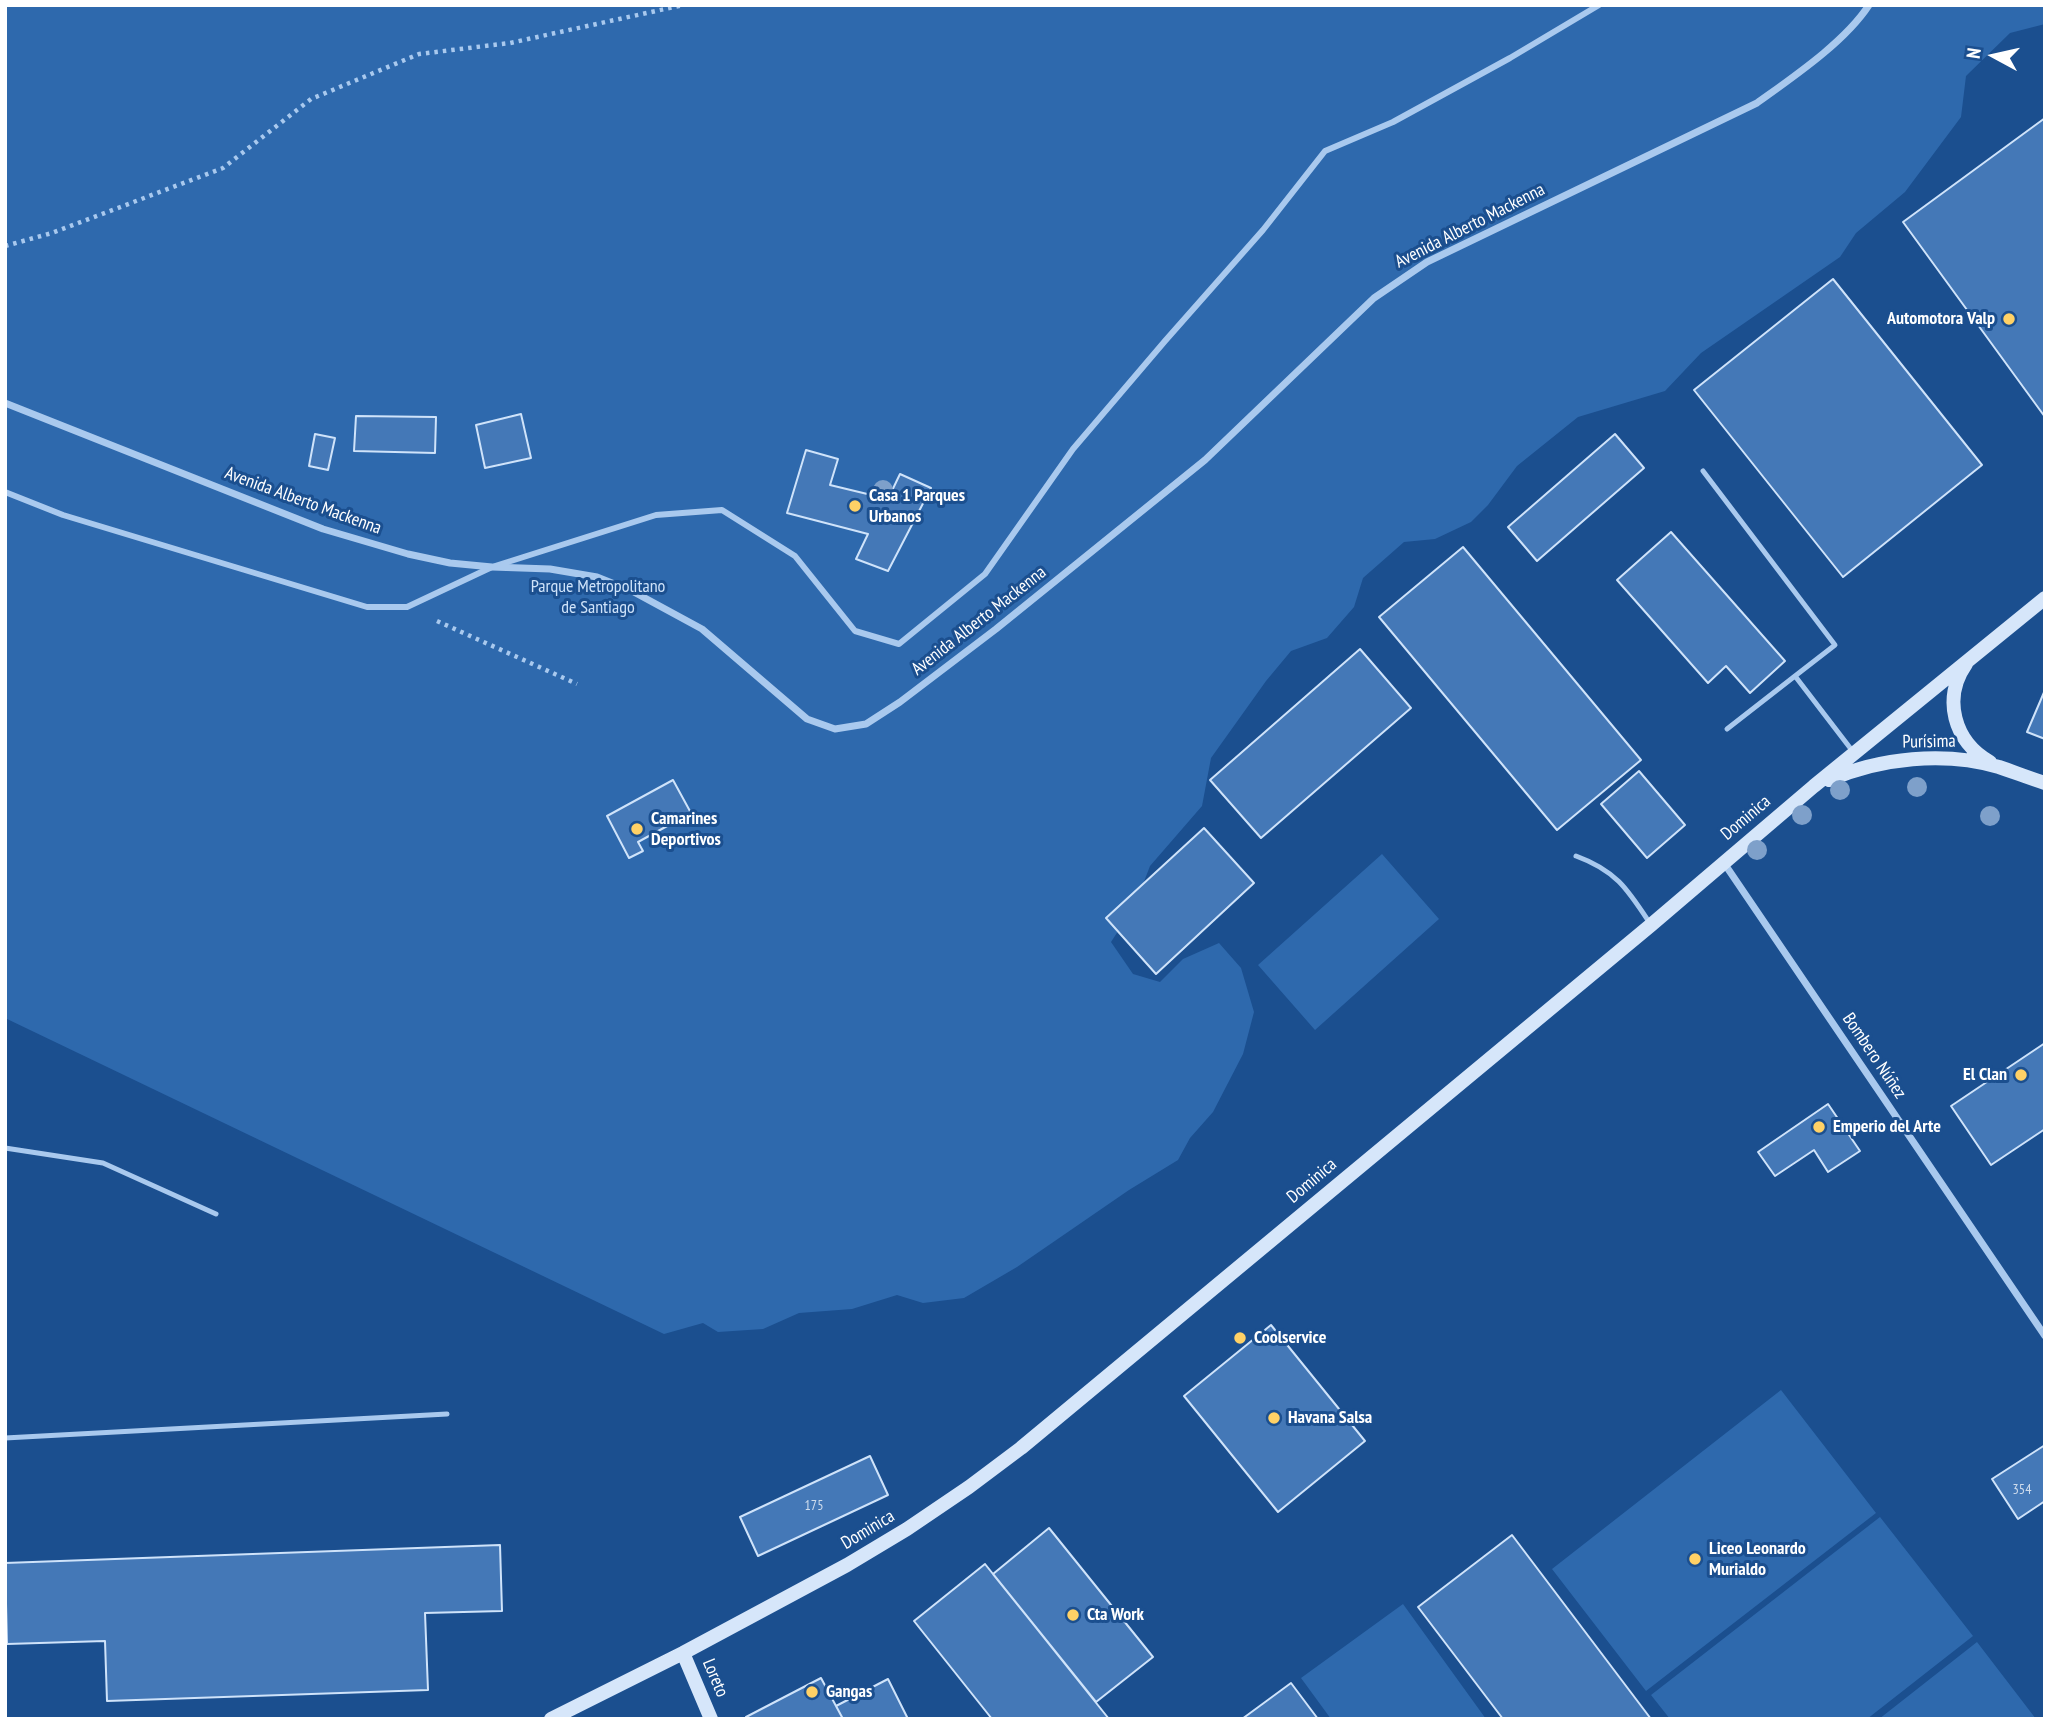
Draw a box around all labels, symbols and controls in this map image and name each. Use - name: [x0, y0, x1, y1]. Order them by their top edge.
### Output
- north arrow: [1959, 21, 2029, 91]
- text: N: [1961, 46, 1986, 60]
- street label: Avenida Alberto Mackenna: [1392, 179, 1548, 273]
- place label: Automotora Valp: [1887, 308, 1995, 330]
- marker: Automotora Valp: [2001, 311, 2017, 327]
- street label: Avenida Alberto Mackenna: [222, 463, 384, 539]
- place label: Casa 1 Parques Urbanos: [869, 485, 965, 528]
- marker: Casa 1 Parques Urbanos: [847, 498, 863, 514]
- street label: Avenida Alberto Mackenna: [907, 562, 1051, 680]
- park label: Parque Metropolitano de Santiago: [531, 576, 665, 618]
- street label: Purísima: [1902, 731, 1956, 753]
- street label: Dominica: [1717, 791, 1775, 845]
- place label: Camarines Deportivos: [651, 808, 721, 850]
- marker: Camarines Deportivos: [629, 821, 645, 837]
- street label: Bombero Núñez: [1837, 1009, 1911, 1103]
- place label: El Clan: [1963, 1064, 2007, 1086]
- marker: El Clan: [2013, 1067, 2029, 1083]
- place label: Emperio del Arte: [1833, 1116, 1941, 1138]
- marker: Emperio del Arte: [1811, 1119, 1827, 1135]
- street label: Dominica: [1283, 1154, 1341, 1208]
- place label: Coolservice: [1254, 1327, 1326, 1349]
- marker: Coolservice: [1232, 1330, 1248, 1346]
- place label: Havana Salsa: [1288, 1407, 1372, 1429]
- marker: Havana Salsa: [1266, 1410, 1282, 1426]
- house number: 354: [2013, 1482, 2031, 1498]
- house number: 175: [805, 1498, 823, 1514]
- street label: Dominica: [837, 1506, 899, 1554]
- place label: Liceo Leonardo Murialdo: [1709, 1538, 1806, 1580]
- marker: Liceo Leonardo Murialdo: [1687, 1551, 1703, 1567]
- place label: Cta Work: [1087, 1604, 1144, 1626]
- marker: Cta Work: [1065, 1607, 1081, 1623]
- street label: Loreto: [697, 1656, 733, 1700]
- place label: Gangas: [826, 1681, 872, 1703]
- marker: Gangas: [804, 1684, 820, 1700]

